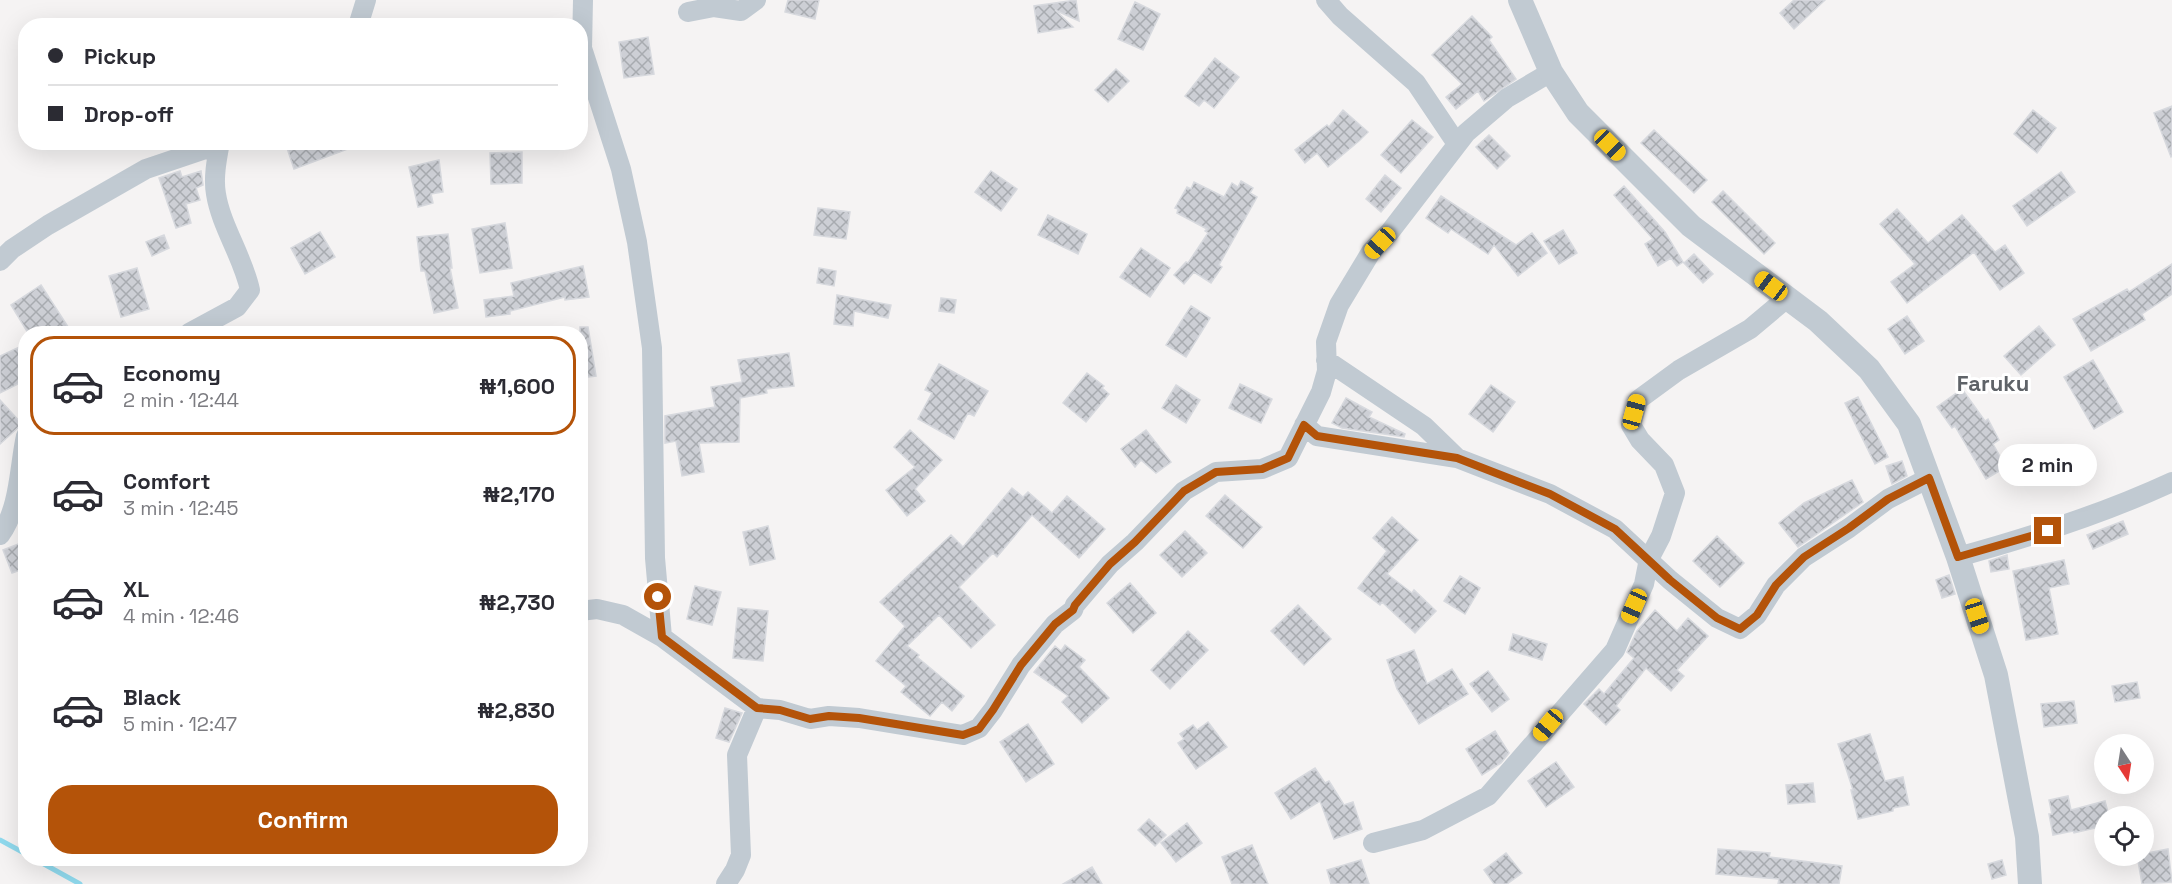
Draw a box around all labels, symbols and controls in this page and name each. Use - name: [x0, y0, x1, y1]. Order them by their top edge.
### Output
- text: Pickup: [84, 42, 156, 70]
- text: Drop-off: [84, 100, 174, 128]
- car: [1591, 126, 1629, 164]
- car: [1361, 224, 1399, 262]
- car: [1751, 268, 1791, 304]
- icon: car: [51, 359, 105, 413]
- text: Economy: [123, 359, 221, 387]
- district label: Faruku: [1957, 369, 2029, 397]
- text: ₦1,600: [479, 372, 555, 400]
- text: 2 min · 12:44: [123, 387, 239, 413]
- car: [1621, 392, 1647, 432]
- callout: 2 min: [1998, 444, 2098, 486]
- text: 2 min: [2022, 452, 2073, 478]
- icon: car: [51, 467, 105, 521]
- text: Comfort: [123, 467, 211, 495]
- text: ₦2,170: [483, 480, 555, 508]
- text: 3 min · 12:45: [123, 495, 239, 521]
- route end: [2034, 517, 2061, 544]
- icon: car: [51, 575, 105, 629]
- text: XL: [123, 575, 149, 603]
- route start: [644, 583, 671, 610]
- car: [1618, 586, 1650, 626]
- text: ₦2,730: [479, 588, 555, 616]
- car: [1963, 596, 1991, 636]
- text: 4 min · 12:46: [123, 603, 239, 629]
- icon: car: [51, 683, 105, 737]
- text: Black: [123, 683, 181, 711]
- text: ₦2,830: [477, 696, 555, 724]
- car: [1530, 705, 1566, 745]
- text: 5 min · 12:47: [123, 711, 237, 737]
- north arrow: [2094, 734, 2154, 794]
- map controls: [2094, 734, 2154, 866]
- button: Confirm: [48, 785, 558, 854]
- button: locate: [2094, 806, 2154, 866]

